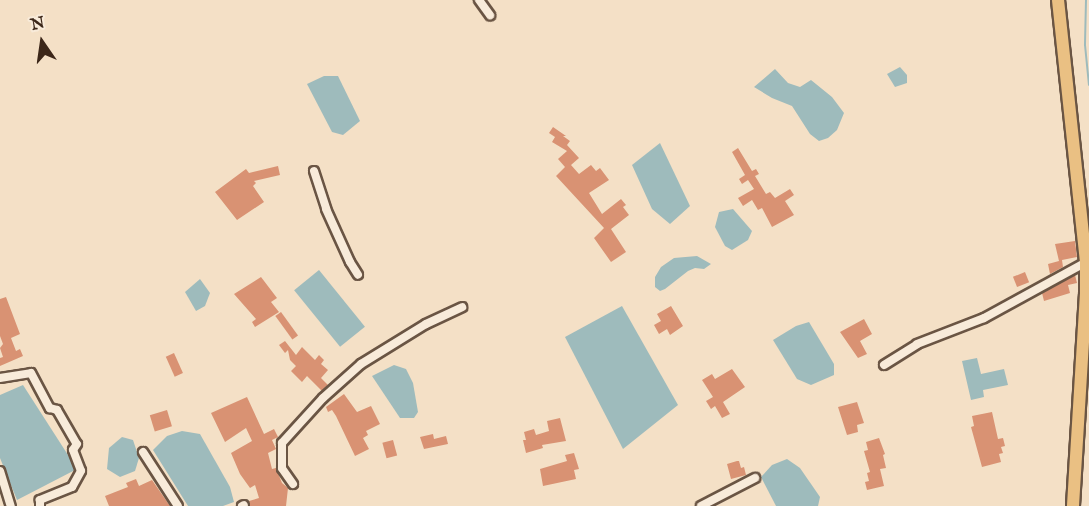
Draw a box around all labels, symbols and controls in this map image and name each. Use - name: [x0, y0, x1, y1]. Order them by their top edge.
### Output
- north arrow: [12, 12, 72, 72]
- text: N: [29, 13, 47, 36]

